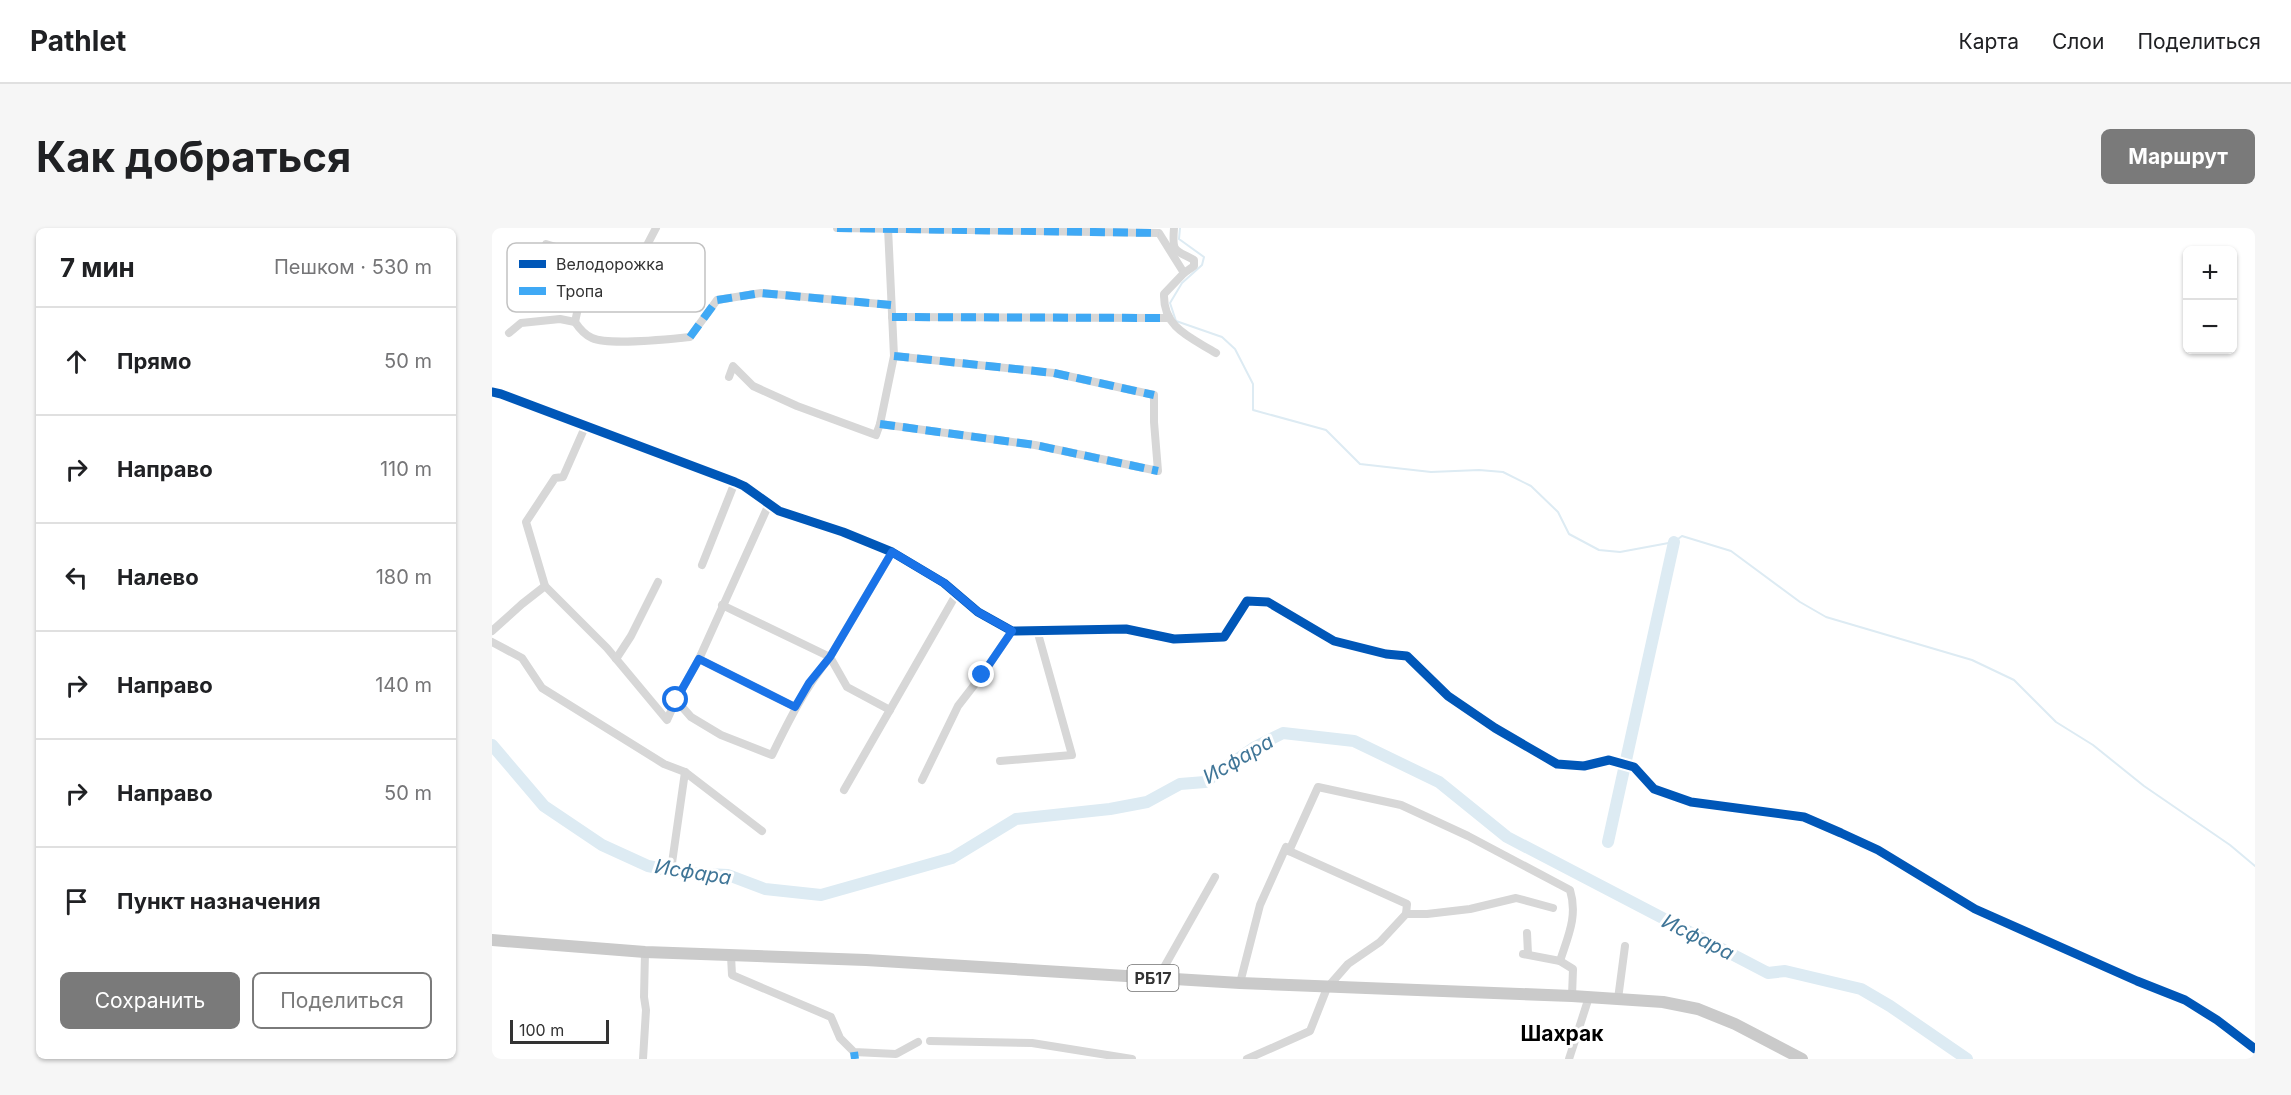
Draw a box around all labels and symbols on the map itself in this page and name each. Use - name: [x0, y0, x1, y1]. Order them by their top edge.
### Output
- legend: [507, 243, 705, 312]
- text: Велодорожка: [556, 254, 664, 274]
- text: Тропа: [556, 281, 603, 301]
- route end: [968, 661, 994, 687]
- route start: [662, 686, 688, 712]
- water label: Исфара: [1198, 729, 1278, 789]
- water label: Исфара: [653, 854, 733, 890]
- water label: Исфара: [1658, 909, 1738, 965]
- road number: РБ17: [1128, 965, 1178, 991]
- scale bar: [510, 1017, 609, 1044]
- district label: Шахрак: [1520, 1021, 1604, 1046]

